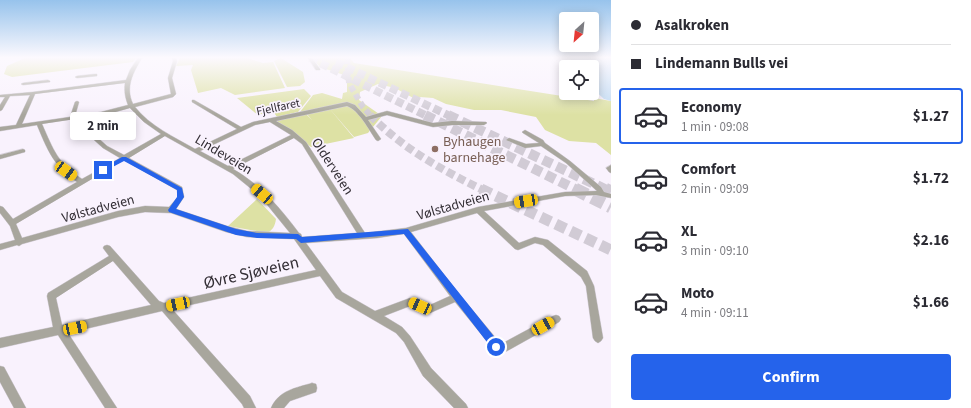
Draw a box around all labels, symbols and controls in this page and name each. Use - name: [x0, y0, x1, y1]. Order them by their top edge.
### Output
- north arrow: [559, 12, 599, 52]
- map controls: [559, 12, 599, 100]
- text: Asalkroken: [655, 15, 729, 36]
- text: Lindemann Bulls vei: [655, 53, 788, 74]
- button: locate: [559, 60, 599, 100]
- street label: Fjellfaret: [255, 95, 301, 120]
- text: Economy: [681, 97, 742, 118]
- icon: car: [633, 98, 669, 134]
- text: $1.27: [913, 106, 949, 127]
- callout: 2 min: [70, 112, 136, 140]
- text: 2 min: [87, 117, 119, 135]
- text: 1 min · 09:08: [681, 118, 749, 136]
- street label: Lindeveien: [191, 130, 256, 180]
- place label: Byhaugen barnehage: [443, 132, 506, 168]
- street label: Olderveien: [306, 134, 358, 199]
- marker: Byhaugen barnehage: [430, 144, 440, 154]
- car: [53, 159, 79, 183]
- text: Comfort: [681, 159, 736, 180]
- icon: car: [633, 160, 669, 196]
- route end: [94, 161, 112, 179]
- text: $1.72: [913, 168, 949, 189]
- text: 2 min · 09:09: [681, 180, 749, 198]
- car: [249, 182, 275, 206]
- street label: Vølstadveien: [415, 186, 492, 226]
- street label: Vølstadveien: [60, 190, 137, 228]
- car: [513, 193, 539, 209]
- text: XL: [681, 221, 697, 242]
- icon: car: [633, 222, 669, 258]
- text: $2.16: [913, 230, 949, 251]
- text: 3 min · 09:10: [681, 242, 749, 260]
- street label: Øvre Sjøveien: [201, 250, 301, 296]
- text: Moto: [681, 283, 714, 304]
- icon: car: [633, 284, 669, 320]
- text: $1.66: [913, 292, 949, 313]
- car: [165, 296, 191, 312]
- car: [407, 296, 433, 316]
- text: 4 min · 09:11: [681, 304, 749, 322]
- car: [530, 315, 556, 337]
- car: [62, 320, 88, 336]
- route start: [487, 338, 505, 356]
- button: Confirm: [631, 354, 951, 400]

